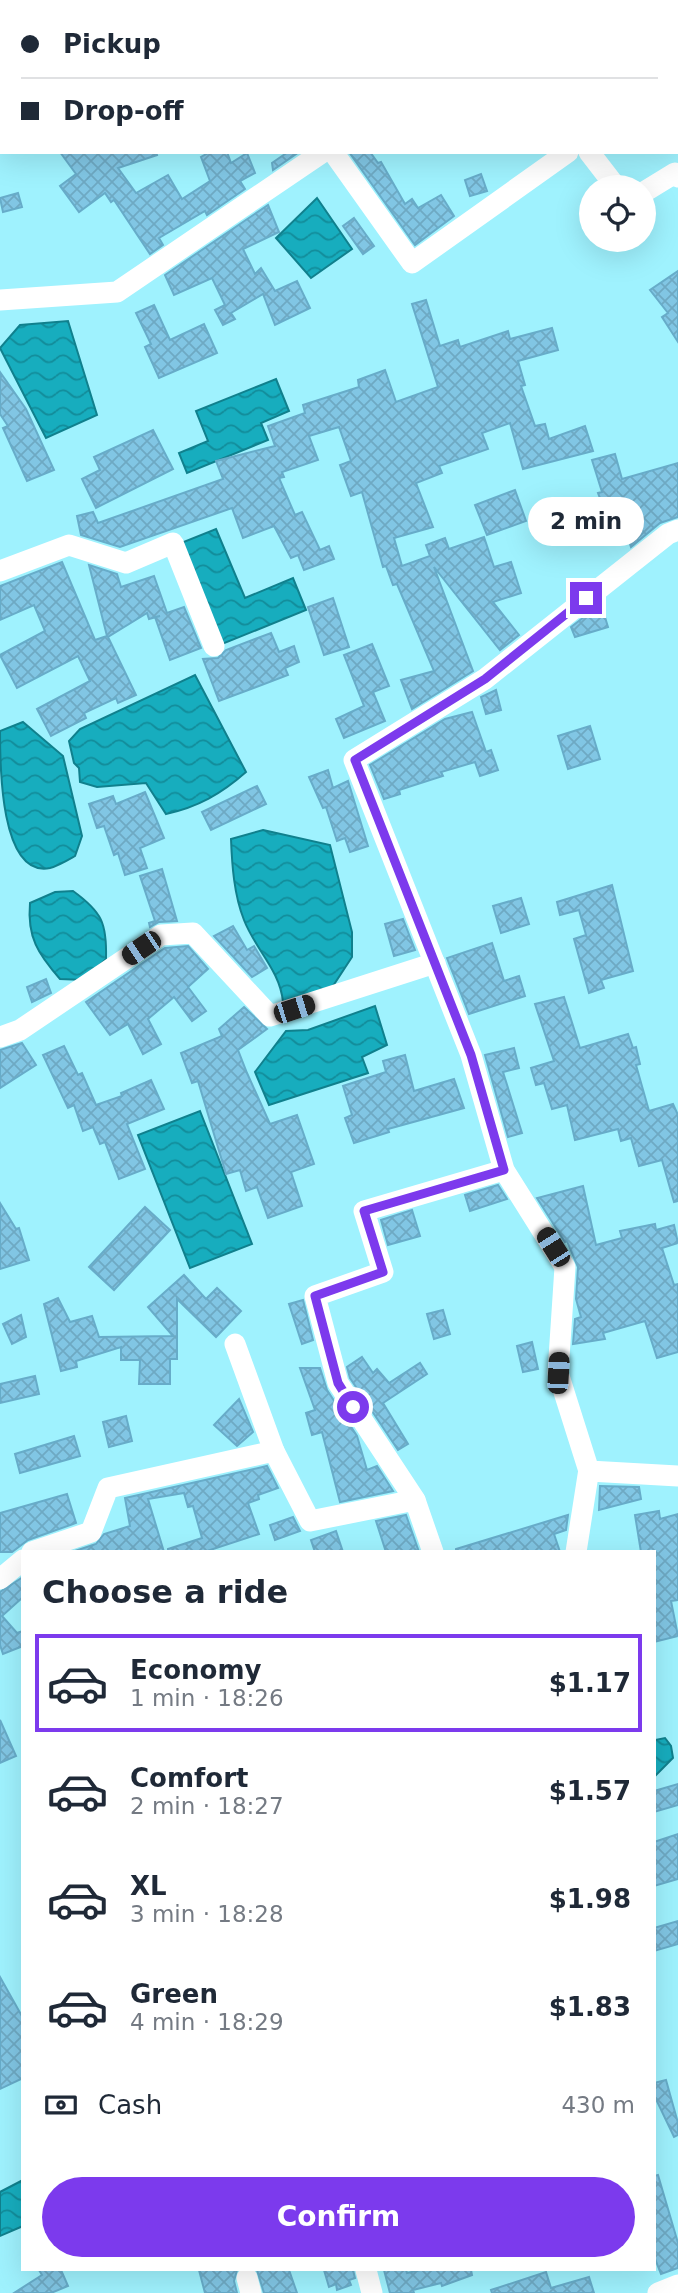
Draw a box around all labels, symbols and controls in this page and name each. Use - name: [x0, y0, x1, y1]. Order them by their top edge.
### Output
- text: Pickup: [63, 29, 161, 59]
- text: Drop-off: [63, 96, 184, 126]
- map controls: [579, 175, 656, 252]
- button: locate: [579, 175, 656, 252]
- callout: 2 min: [528, 496, 644, 546]
- text: 2 min: [550, 508, 622, 534]
- route end: [570, 582, 602, 614]
- car: [118, 928, 165, 968]
- car: [271, 993, 318, 1025]
- car: [533, 1224, 574, 1270]
- car: [547, 1351, 570, 1395]
- route start: [337, 1391, 369, 1423]
- text: Choose a ride: [42, 1573, 288, 1611]
- icon: car: [46, 1652, 109, 1715]
- text: Economy: [130, 1655, 261, 1685]
- text: $1.17: [549, 1668, 631, 1698]
- text: 1 min · 18:26: [130, 1685, 284, 1711]
- icon: car: [46, 1760, 109, 1823]
- text: Comfort: [130, 1763, 248, 1793]
- text: $1.57: [549, 1776, 631, 1806]
- text: 2 min · 18:27: [130, 1793, 284, 1819]
- icon: car: [46, 1868, 109, 1931]
- text: XL: [130, 1871, 167, 1901]
- text: $1.98: [549, 1884, 631, 1914]
- text: 3 min · 18:28: [130, 1901, 284, 1927]
- icon: car: [46, 1976, 109, 2039]
- text: Green: [130, 1979, 218, 2009]
- text: $1.83: [549, 1992, 631, 2022]
- text: 4 min · 18:29: [130, 2009, 284, 2035]
- icon: cash: [42, 2086, 80, 2124]
- text: Cash: [98, 2090, 162, 2120]
- text: 430 m: [561, 2092, 635, 2118]
- button: Confirm: [42, 2177, 635, 2257]

